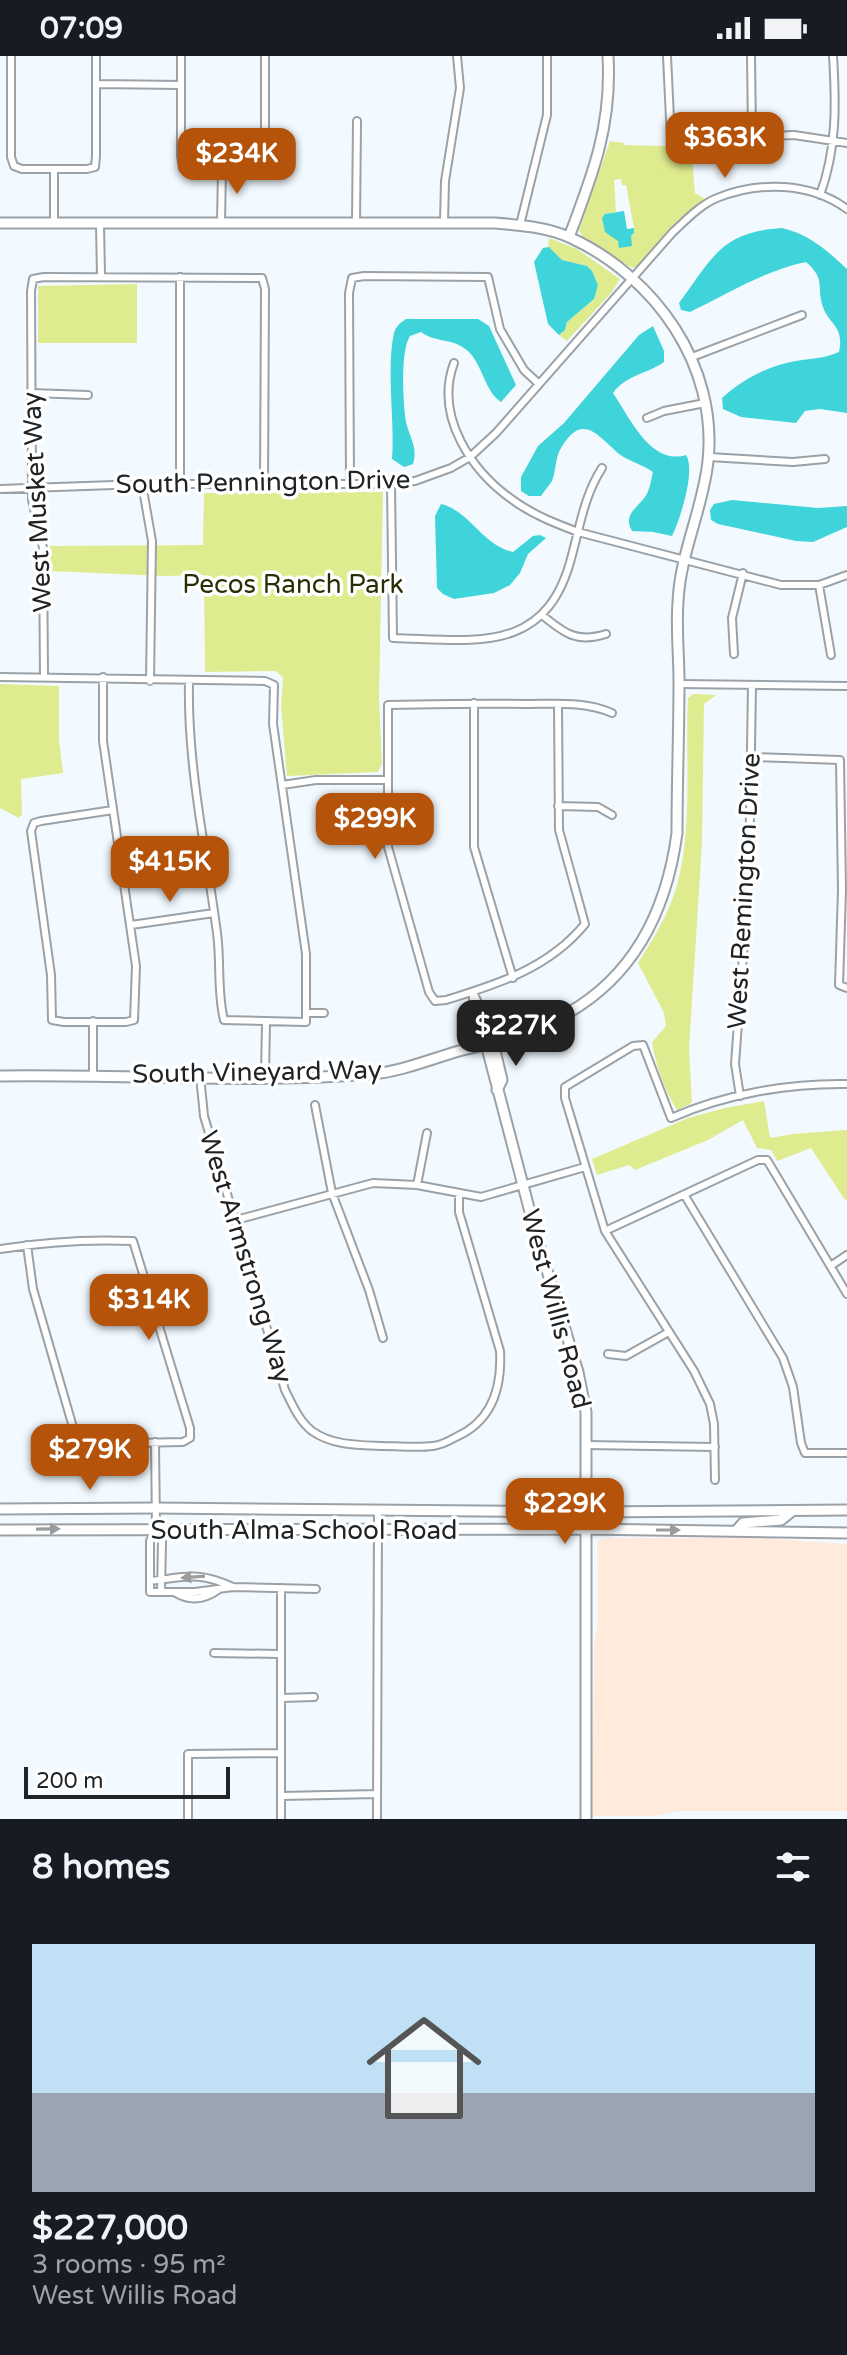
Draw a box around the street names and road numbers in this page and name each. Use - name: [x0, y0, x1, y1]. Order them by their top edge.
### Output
- street label: West Musket Way: [16, 391, 58, 613]
- street label: South Pennington Drive: [115, 464, 411, 500]
- street label: West Remington Drive: [721, 752, 767, 1030]
- street label: South Vineyard Way: [132, 1054, 382, 1090]
- street label: West Armstrong Way: [193, 1127, 299, 1387]
- street label: West Willis Road: [514, 1206, 598, 1412]
- street label: South Alma School Road: [150, 1515, 458, 1546]

